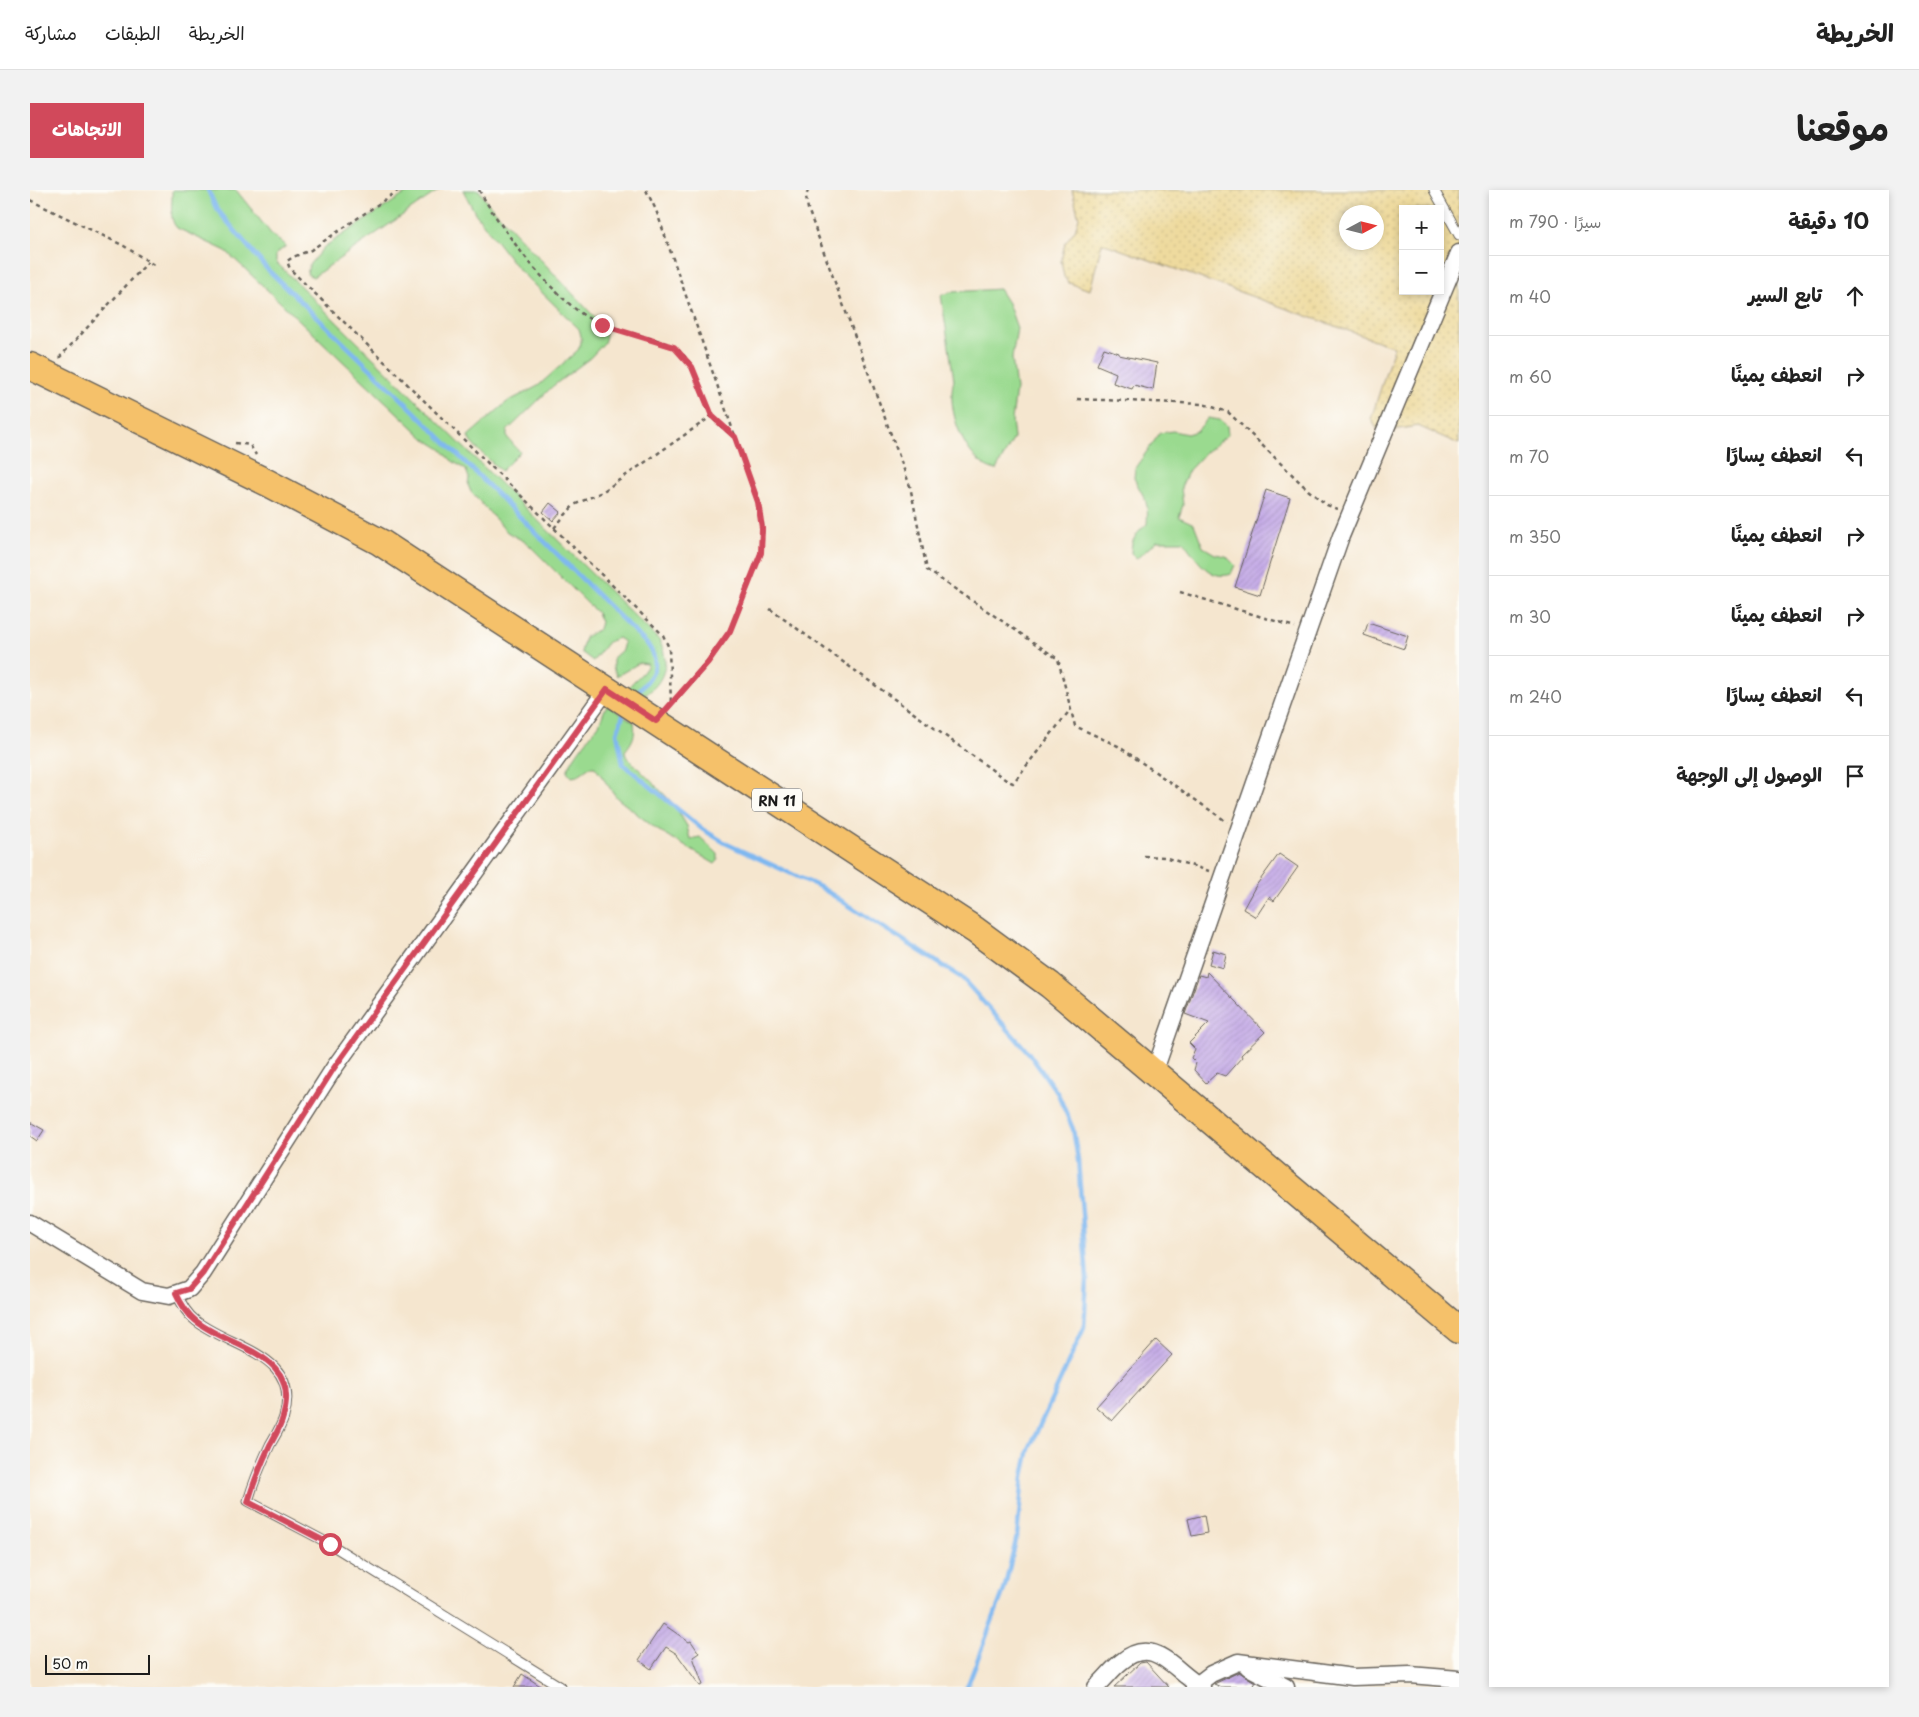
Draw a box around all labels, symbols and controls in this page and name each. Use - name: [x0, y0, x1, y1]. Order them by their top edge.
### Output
- text: الخريطة: [1816, 14, 1894, 50]
- text: مشاركة: [25, 19, 77, 46]
- text: الطبقات: [105, 19, 161, 46]
- text: الخريطة: [189, 19, 245, 46]
- text: موقعنا: [1796, 100, 1889, 153]
- button: الاتجاهات: [30, 103, 144, 158]
- text: 10 دقيقة: [1788, 204, 1869, 236]
- north arrow: [1339, 205, 1384, 250]
- map controls: [1399, 205, 1444, 295]
- button: +: [1399, 205, 1444, 250]
- text: سيرًا · 790 m: [1509, 209, 1601, 233]
- button: −: [1399, 250, 1444, 295]
- text: تابع السير: [1748, 280, 1822, 308]
- icon: ahead: [1841, 282, 1869, 310]
- text: 40 m: [1509, 284, 1551, 308]
- route end: [591, 314, 614, 337]
- text: انعطف يمينًا: [1731, 360, 1822, 388]
- icon: right: [1841, 362, 1869, 390]
- text: 60 m: [1509, 364, 1552, 388]
- text: انعطف يسارًا: [1726, 440, 1822, 468]
- icon: left: [1841, 442, 1869, 470]
- text: 70 m: [1509, 444, 1549, 468]
- text: انعطف يمينًا: [1731, 520, 1822, 548]
- icon: right: [1841, 522, 1869, 550]
- text: 350 m: [1509, 524, 1561, 548]
- text: انعطف يمينًا: [1731, 600, 1822, 628]
- icon: right: [1841, 602, 1869, 630]
- text: 30 m: [1509, 604, 1551, 628]
- text: انعطف يسارًا: [1726, 680, 1822, 708]
- icon: left: [1841, 682, 1869, 710]
- text: 240 m: [1509, 684, 1562, 708]
- text: الوصول إلى الوجهة: [1676, 760, 1822, 788]
- icon: arrive: [1841, 762, 1869, 790]
- road number: RN 11: [752, 788, 802, 812]
- route start: [319, 1533, 342, 1556]
- scale bar: [45, 1652, 150, 1675]
- text: 50 m: [52, 1653, 88, 1674]

